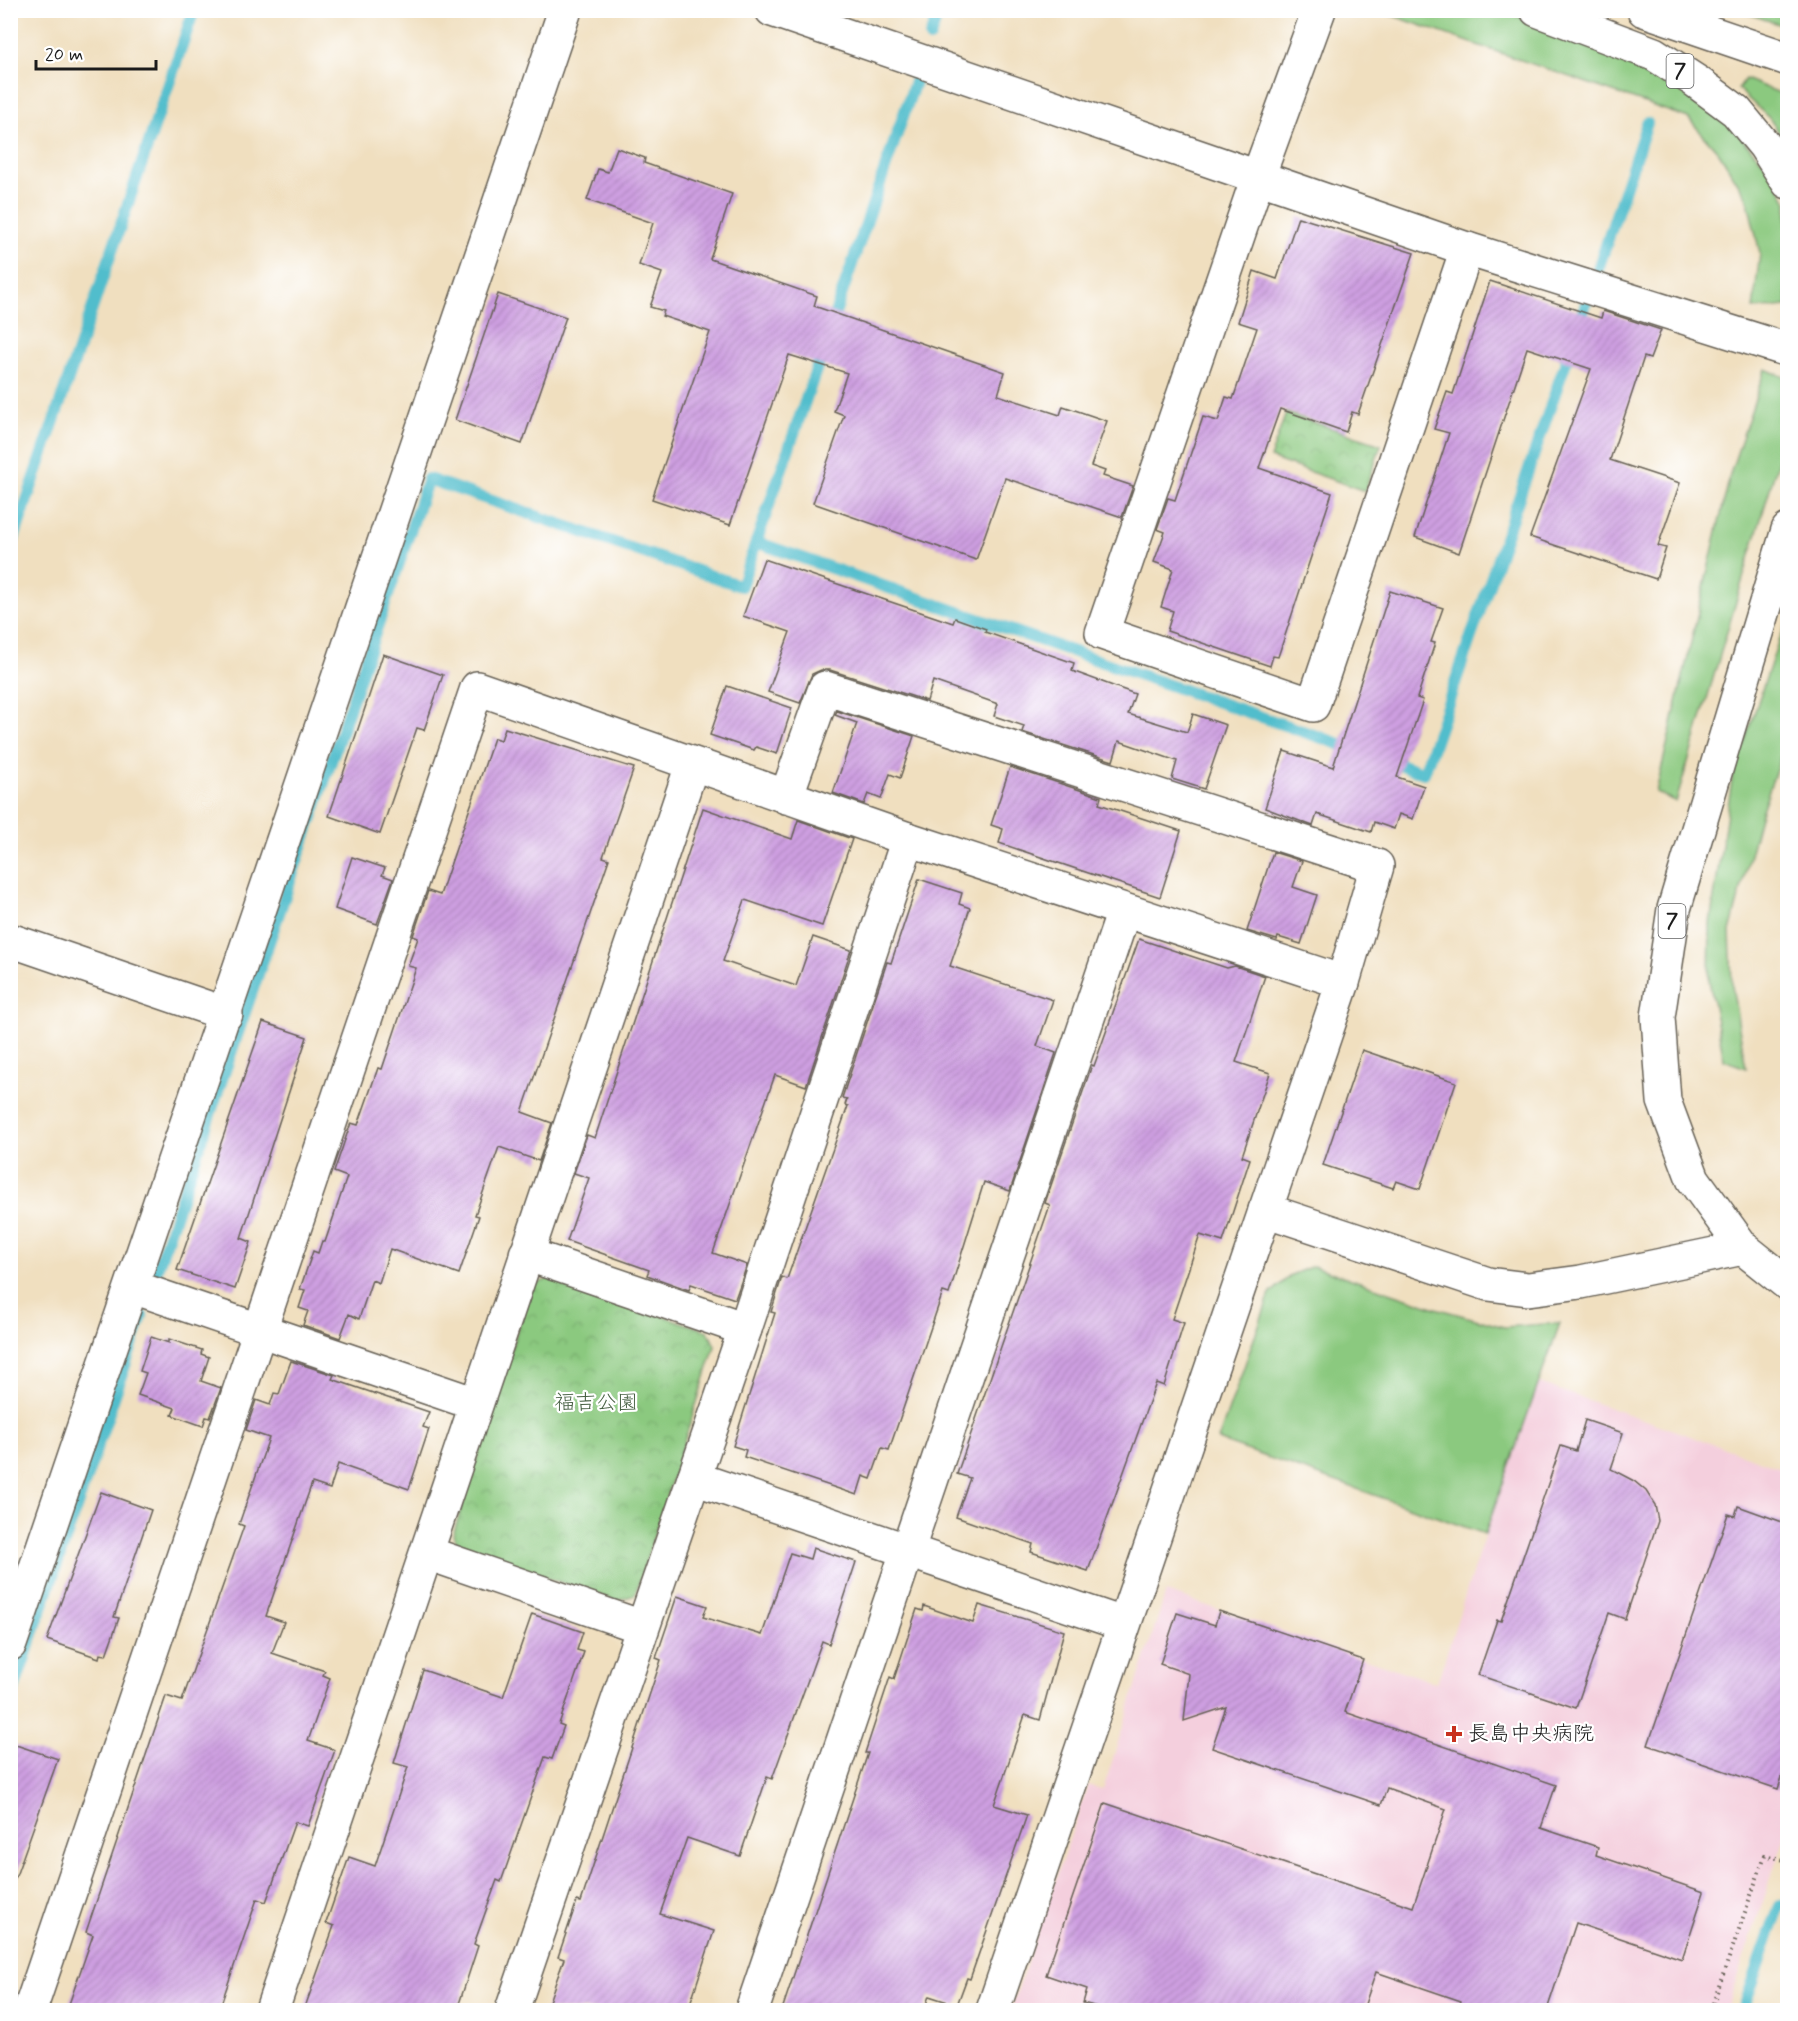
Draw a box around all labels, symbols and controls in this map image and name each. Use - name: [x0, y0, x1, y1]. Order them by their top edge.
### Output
- scale bar: [36, 33, 156, 71]
- text: 20 m: [45, 43, 83, 67]
- road number: 7: [1666, 54, 1694, 88]
- road number: 7: [1658, 904, 1686, 938]
- park label: 福吉公園: [554, 1389, 638, 1417]
- place label: 長島中央病院: [1468, 1720, 1594, 1748]
- marker: 長島中央病院: [1445, 1725, 1463, 1743]

